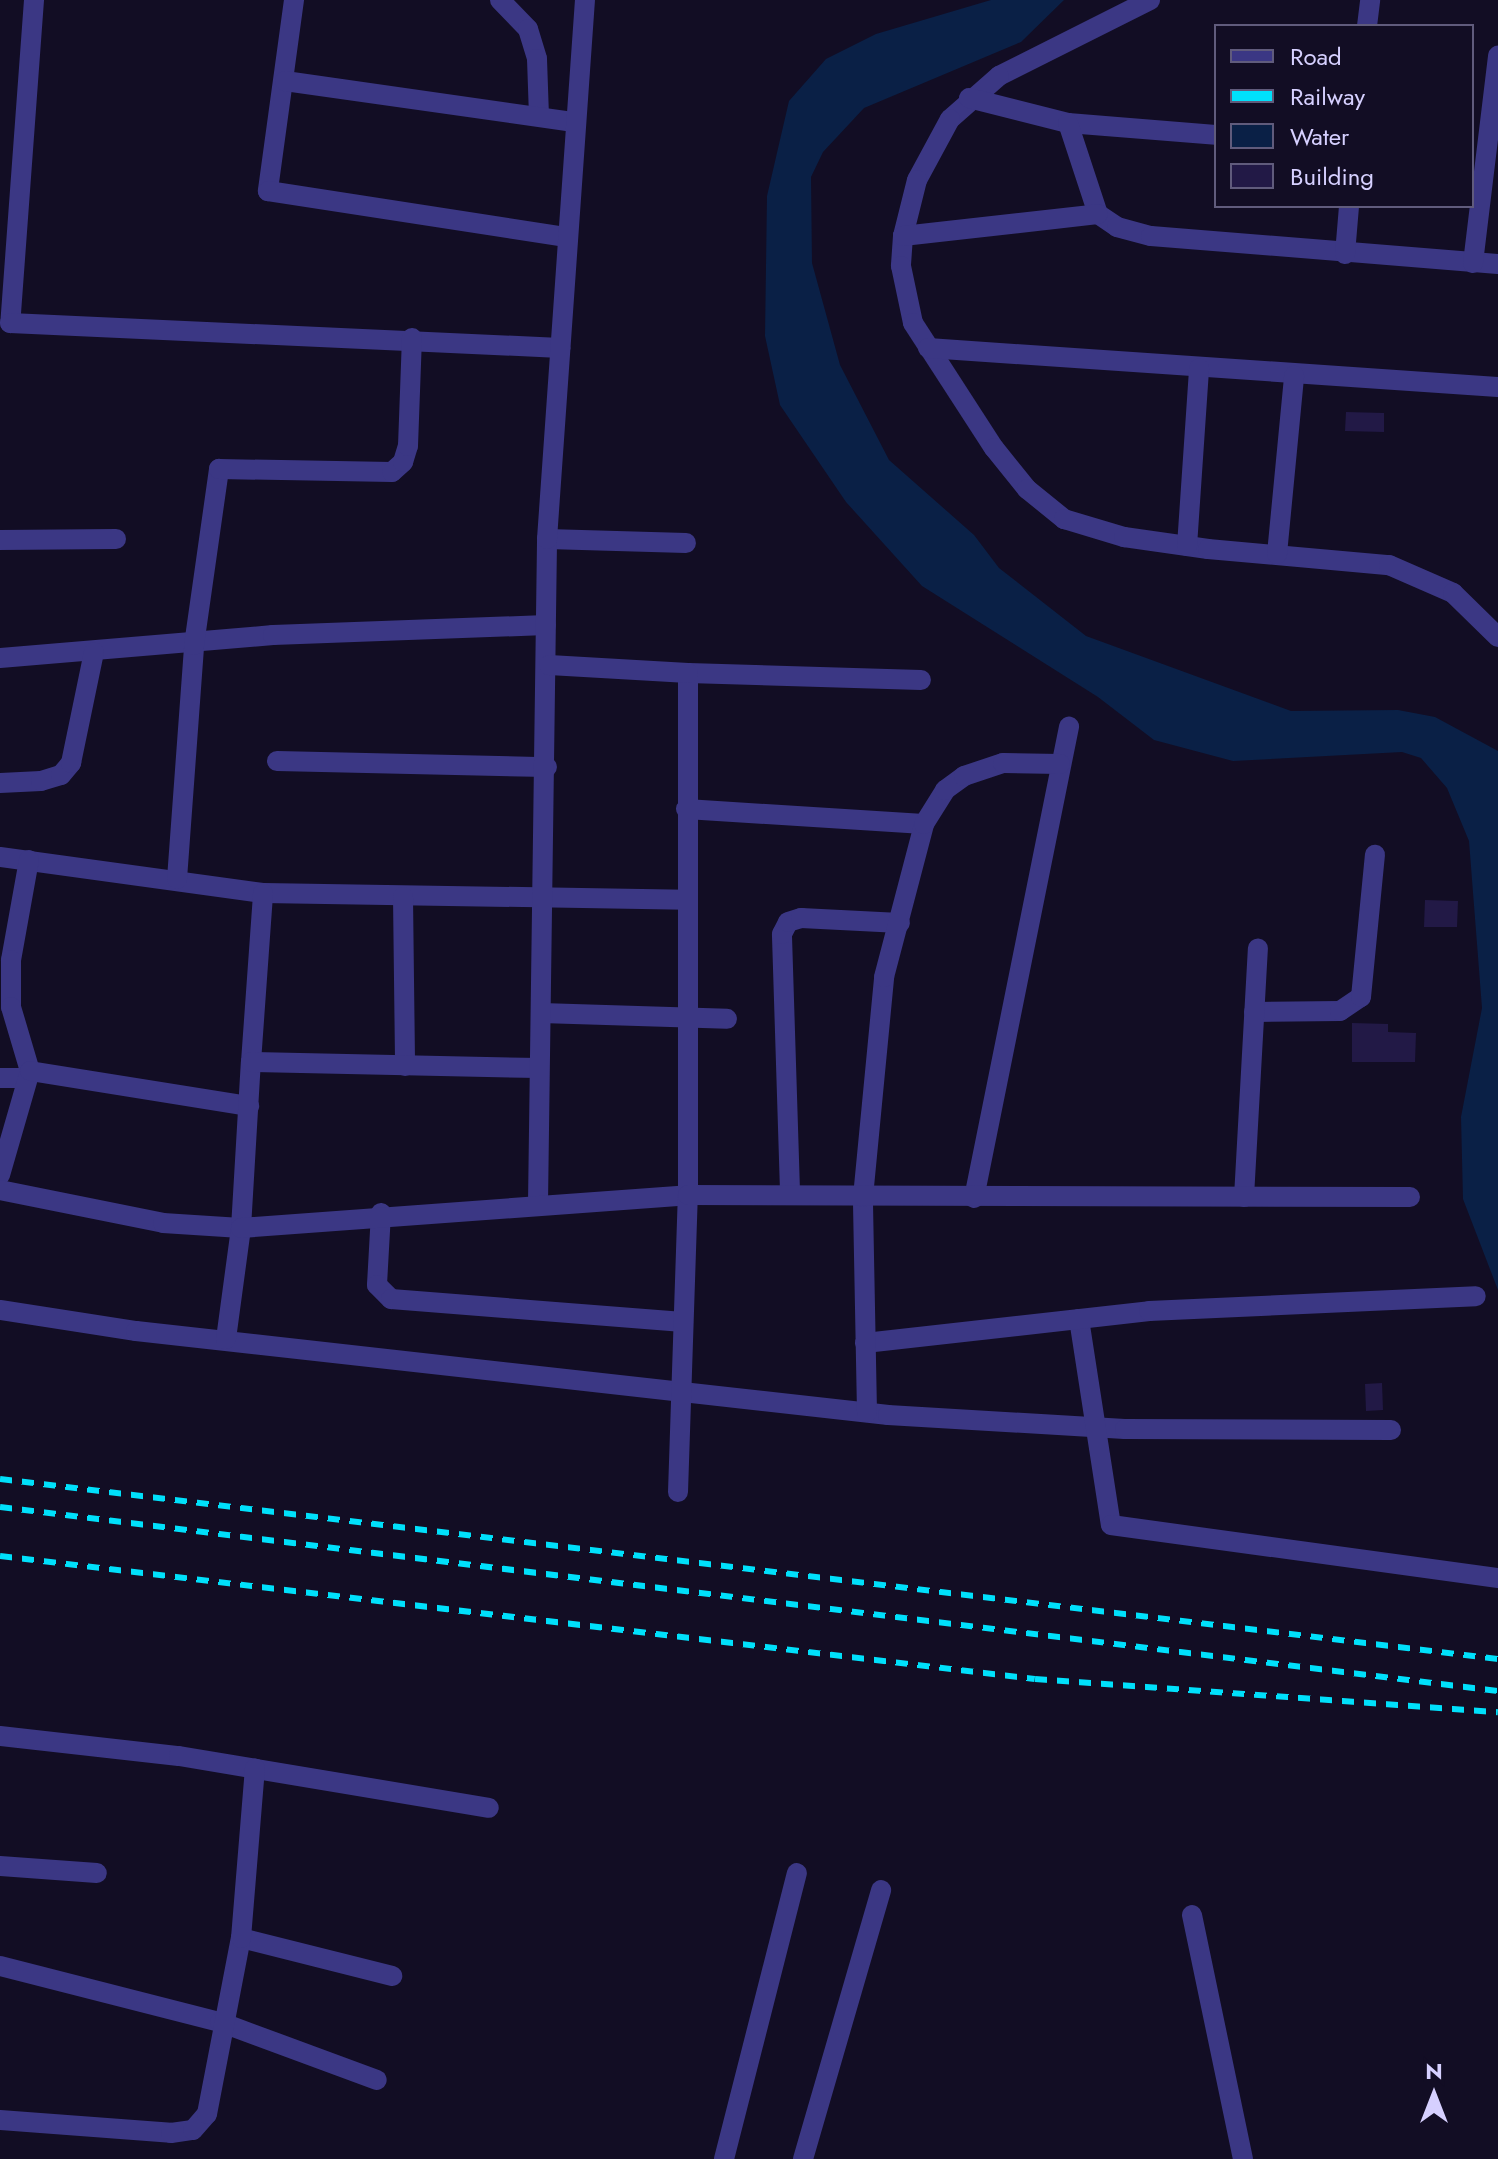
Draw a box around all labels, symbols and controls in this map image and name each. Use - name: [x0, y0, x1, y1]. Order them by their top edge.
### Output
- legend: [1214, 24, 1474, 208]
- text: Road: [1290, 39, 1342, 74]
- text: Railway: [1290, 79, 1365, 114]
- text: Water: [1290, 119, 1349, 154]
- text: Building: [1290, 159, 1374, 194]
- north arrow: [1394, 2055, 1474, 2135]
- text: N: [1425, 2055, 1443, 2087]

